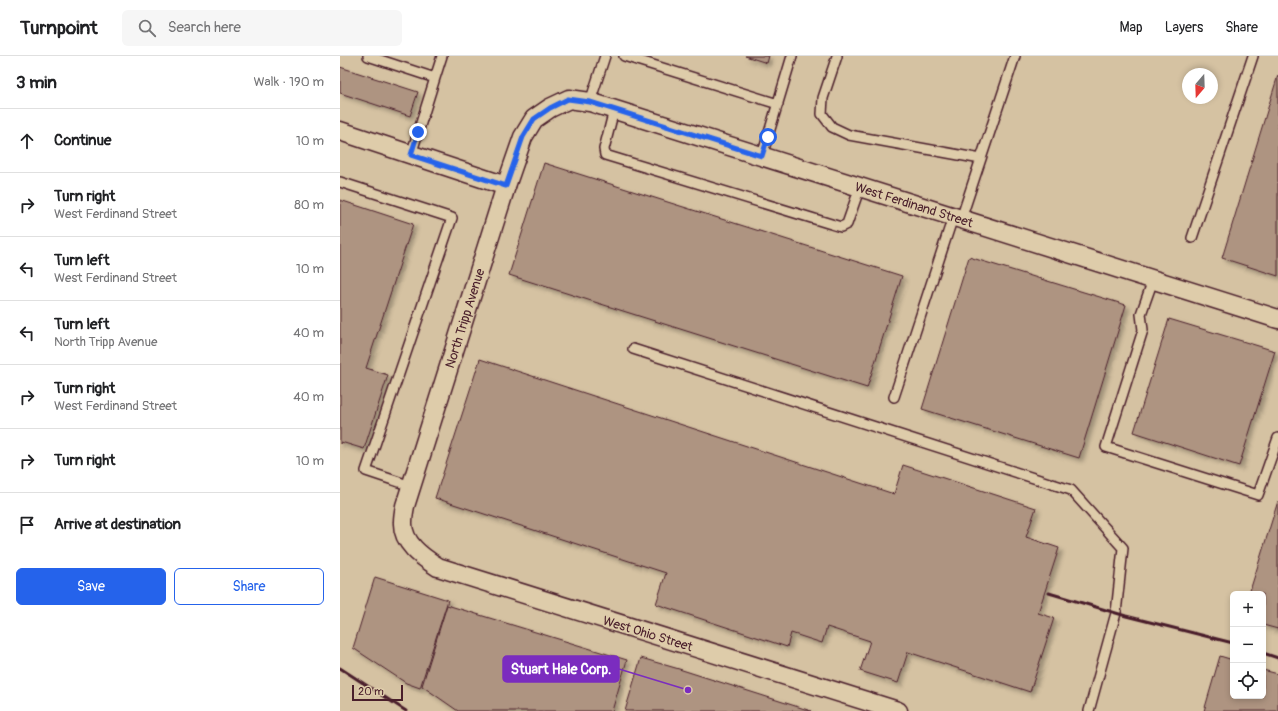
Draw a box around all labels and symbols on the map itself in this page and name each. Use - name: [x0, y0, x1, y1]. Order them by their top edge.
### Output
- north arrow: [1182, 68, 1218, 104]
- route end: [409, 123, 427, 141]
- route start: [759, 128, 777, 146]
- street label: West Ferdinand Street: [853, 179, 976, 232]
- street label: North Tripp Avenue: [442, 266, 489, 370]
- street label: West Ohio Street: [601, 613, 695, 655]
- callout: Stuart Hale Corp.: [503, 656, 619, 682]
- text: Stuart Hale Corp.: [511, 661, 611, 678]
- scale bar: [352, 683, 403, 702]

